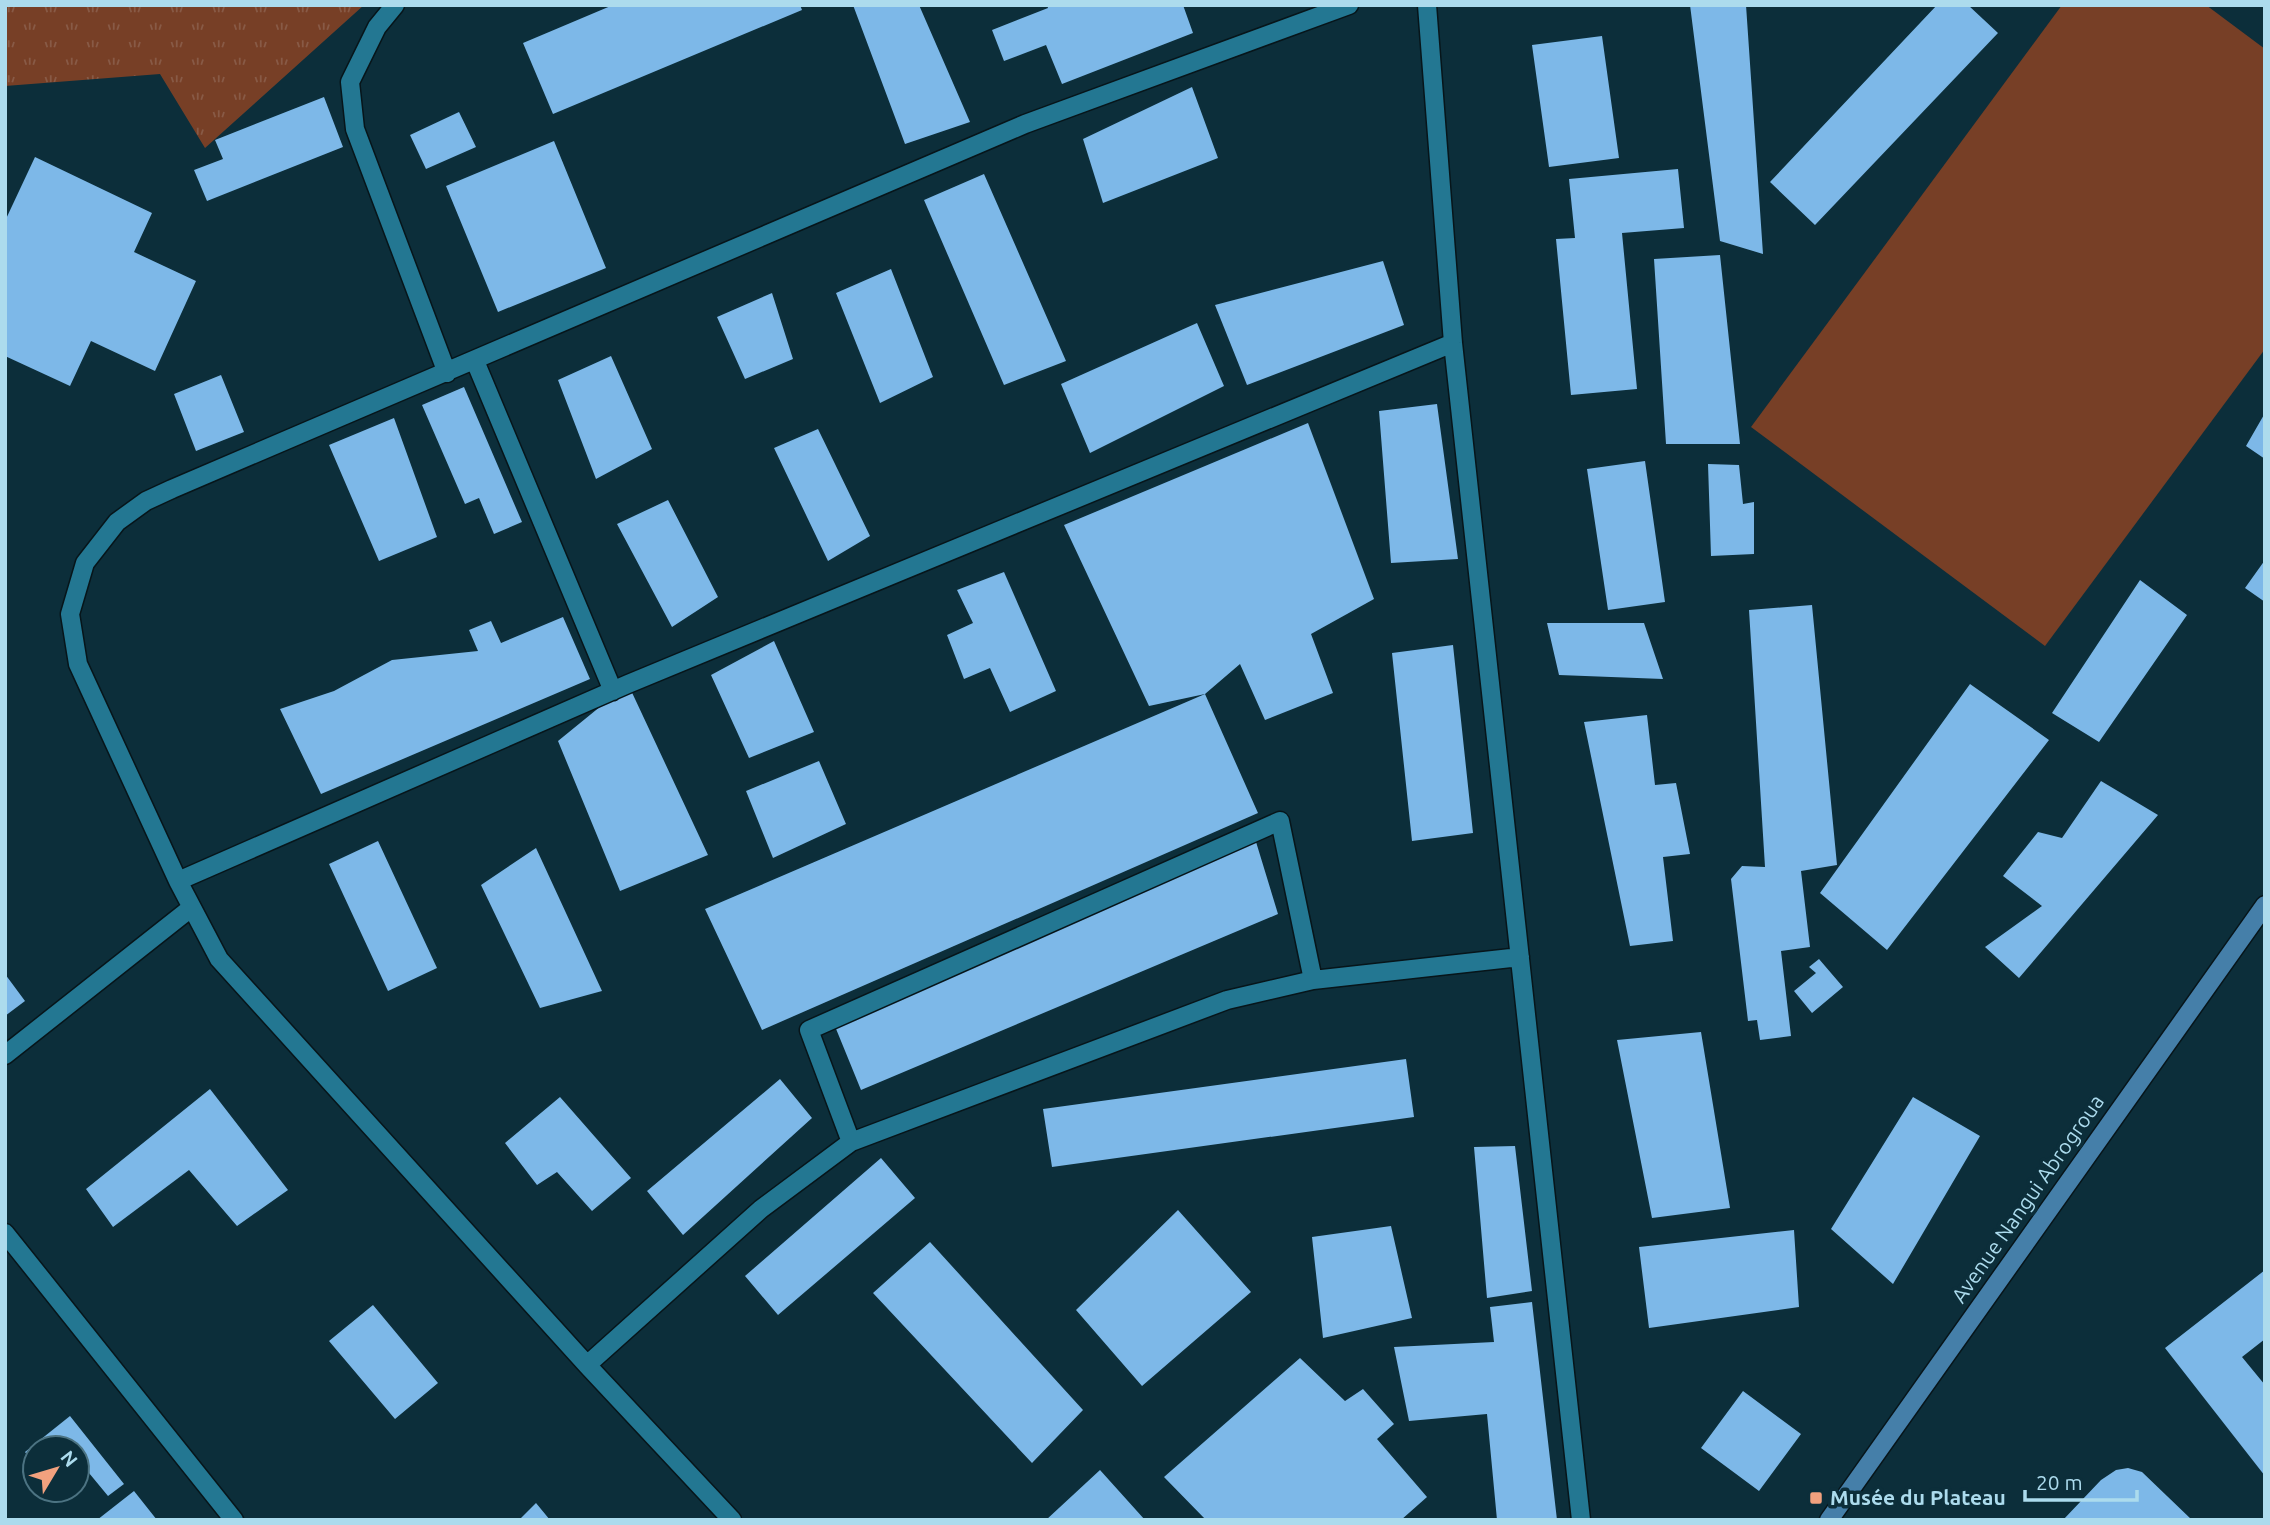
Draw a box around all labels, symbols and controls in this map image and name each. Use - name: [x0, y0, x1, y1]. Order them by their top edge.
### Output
- street label: Avenue Nangui Abrogroua: [1946, 1090, 2108, 1307]
- north arrow: [21, 1434, 91, 1504]
- text: N: [56, 1446, 82, 1471]
- scale bar: [2025, 1458, 2137, 1502]
- text: 20 m: [2036, 1470, 2083, 1494]
- place label: Musée du Plateau: [1830, 1485, 2006, 1509]
- marker: Musée du Plateau: [1808, 1490, 1824, 1506]

